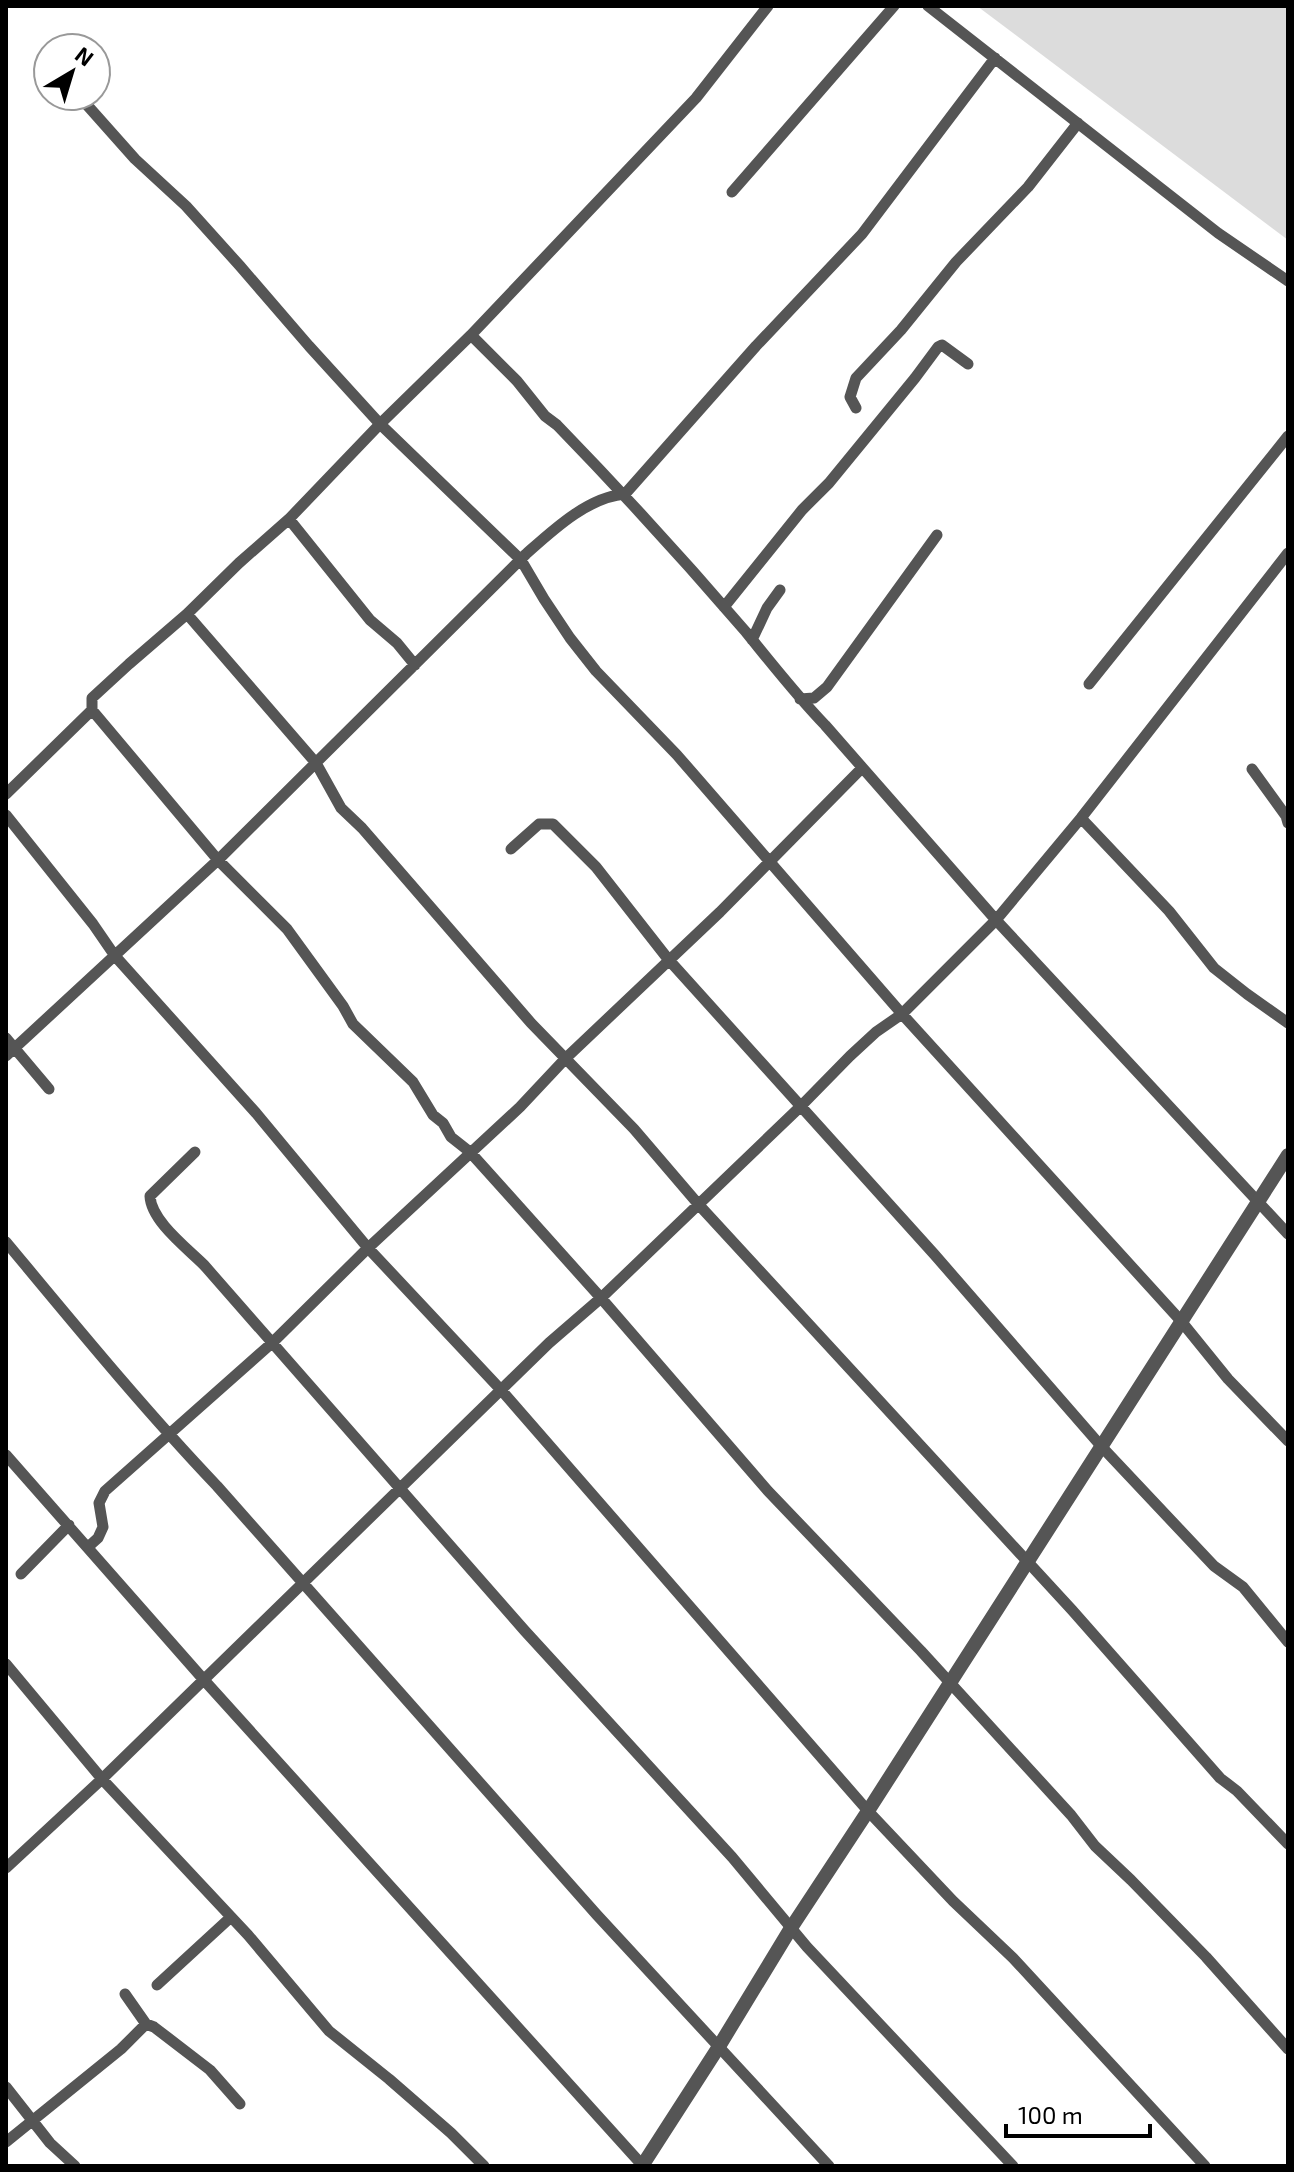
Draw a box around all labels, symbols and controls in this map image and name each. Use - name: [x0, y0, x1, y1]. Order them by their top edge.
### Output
- north arrow: [32, 32, 112, 112]
- text: N: [71, 40, 99, 71]
- scale bar: [1006, 2088, 1150, 2138]
- text: 100 m: [1018, 2100, 1083, 2129]

